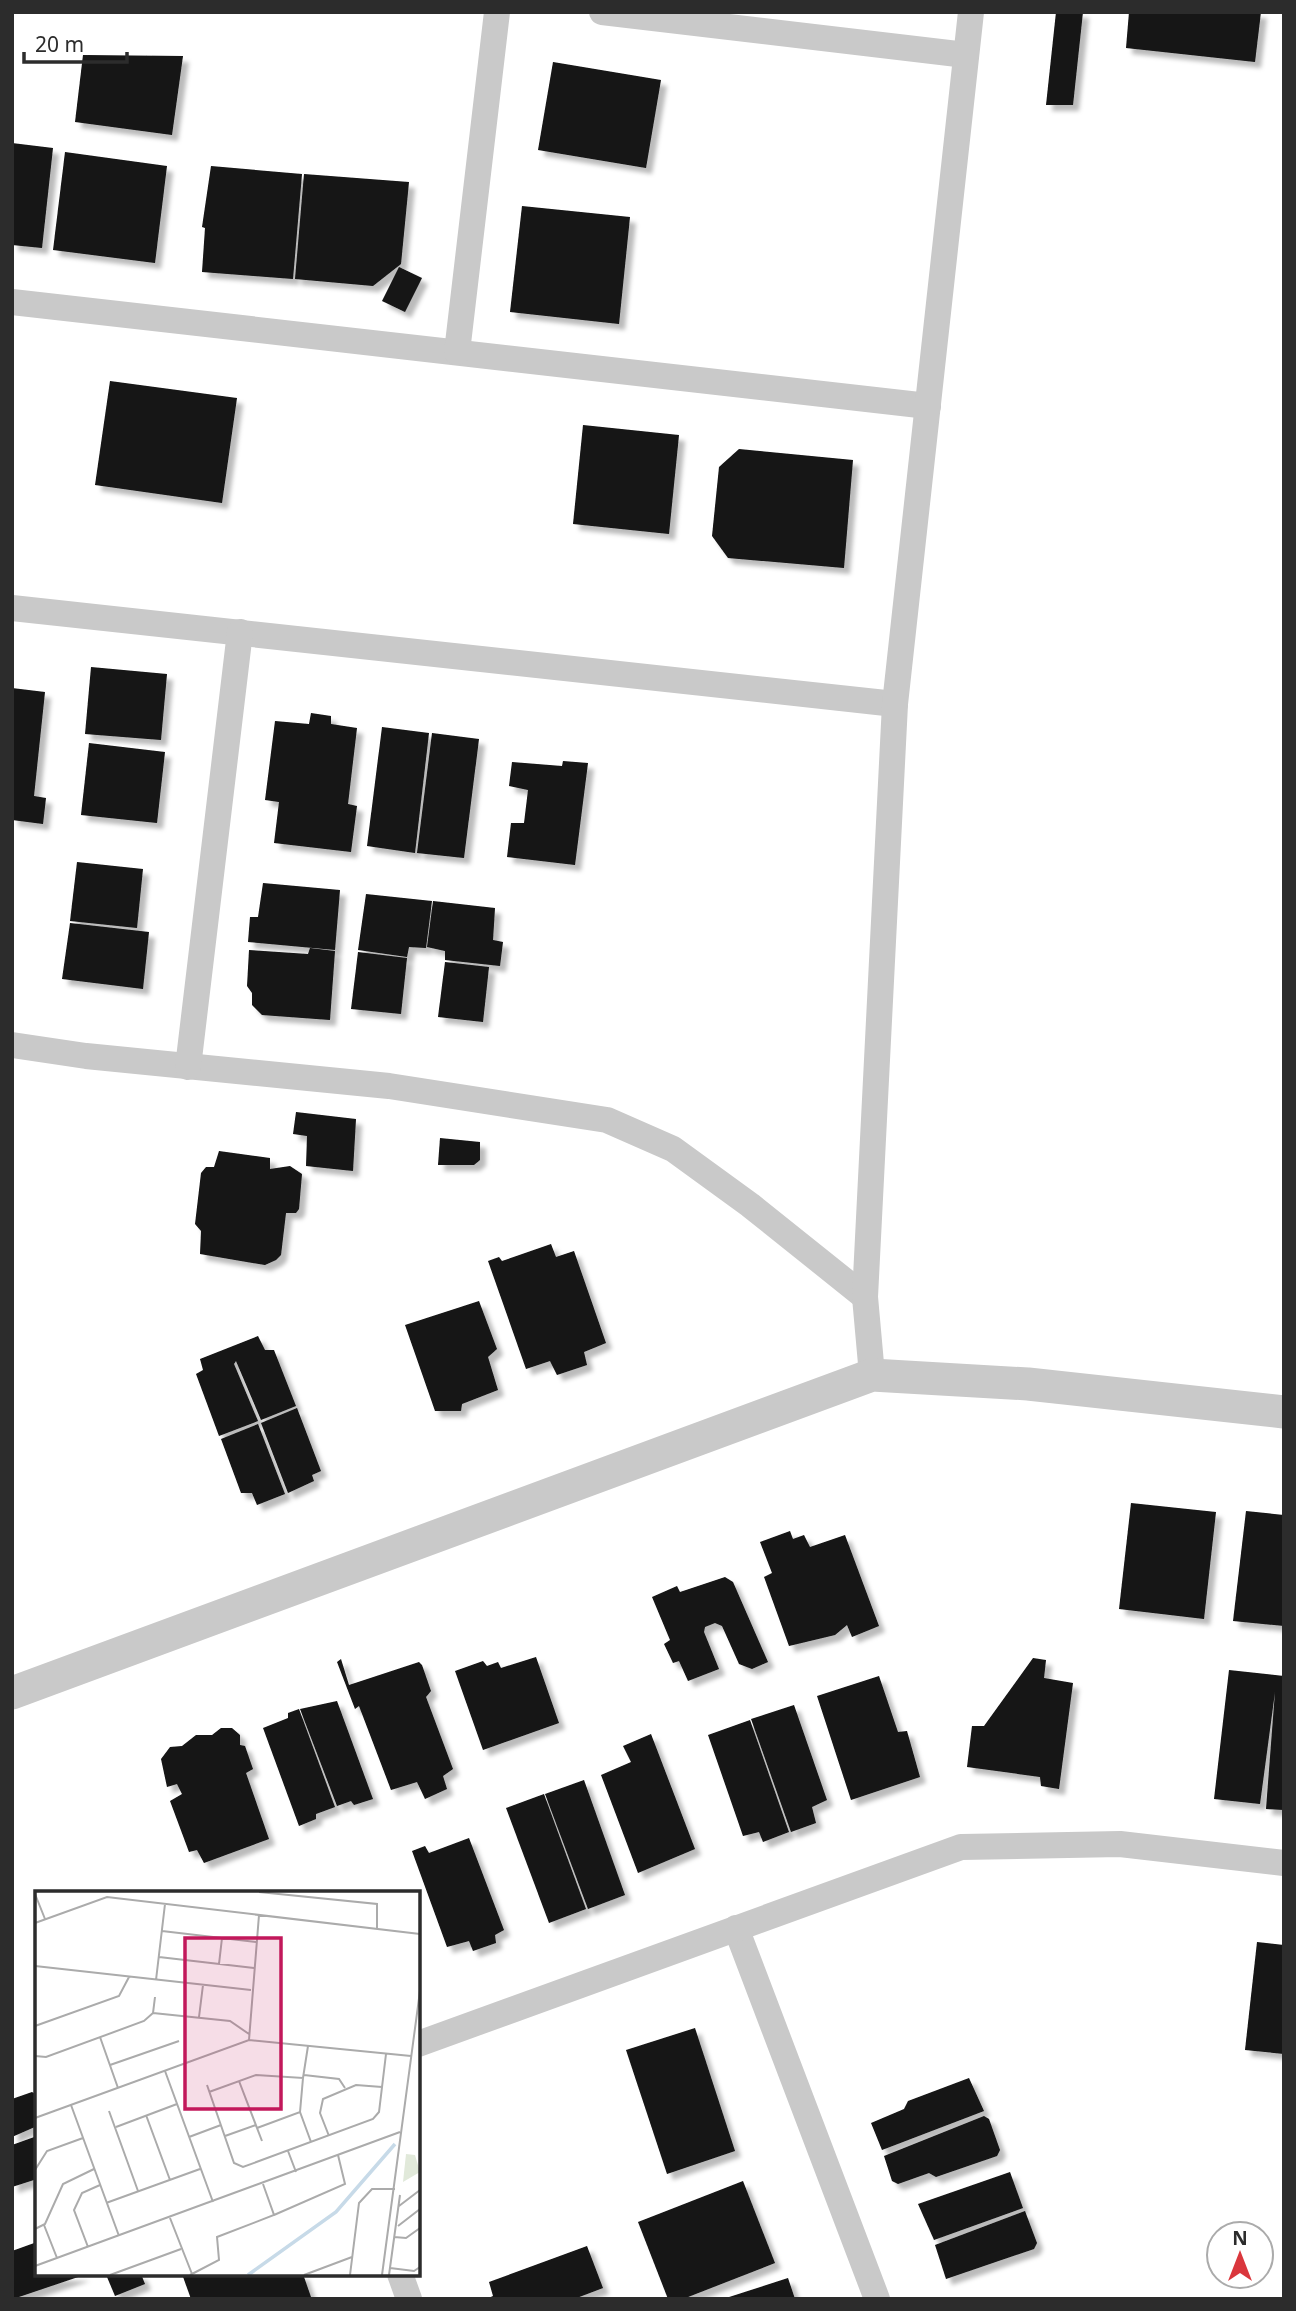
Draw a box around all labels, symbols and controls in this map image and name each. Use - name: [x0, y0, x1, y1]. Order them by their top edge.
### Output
- scale bar: [24, 21, 128, 65]
- text: 20 m: [35, 30, 84, 58]
- inset map: [35, 1891, 420, 2276]
- north arrow: [1205, 2220, 1275, 2290]
- text: N: [1232, 2225, 1248, 2251]

